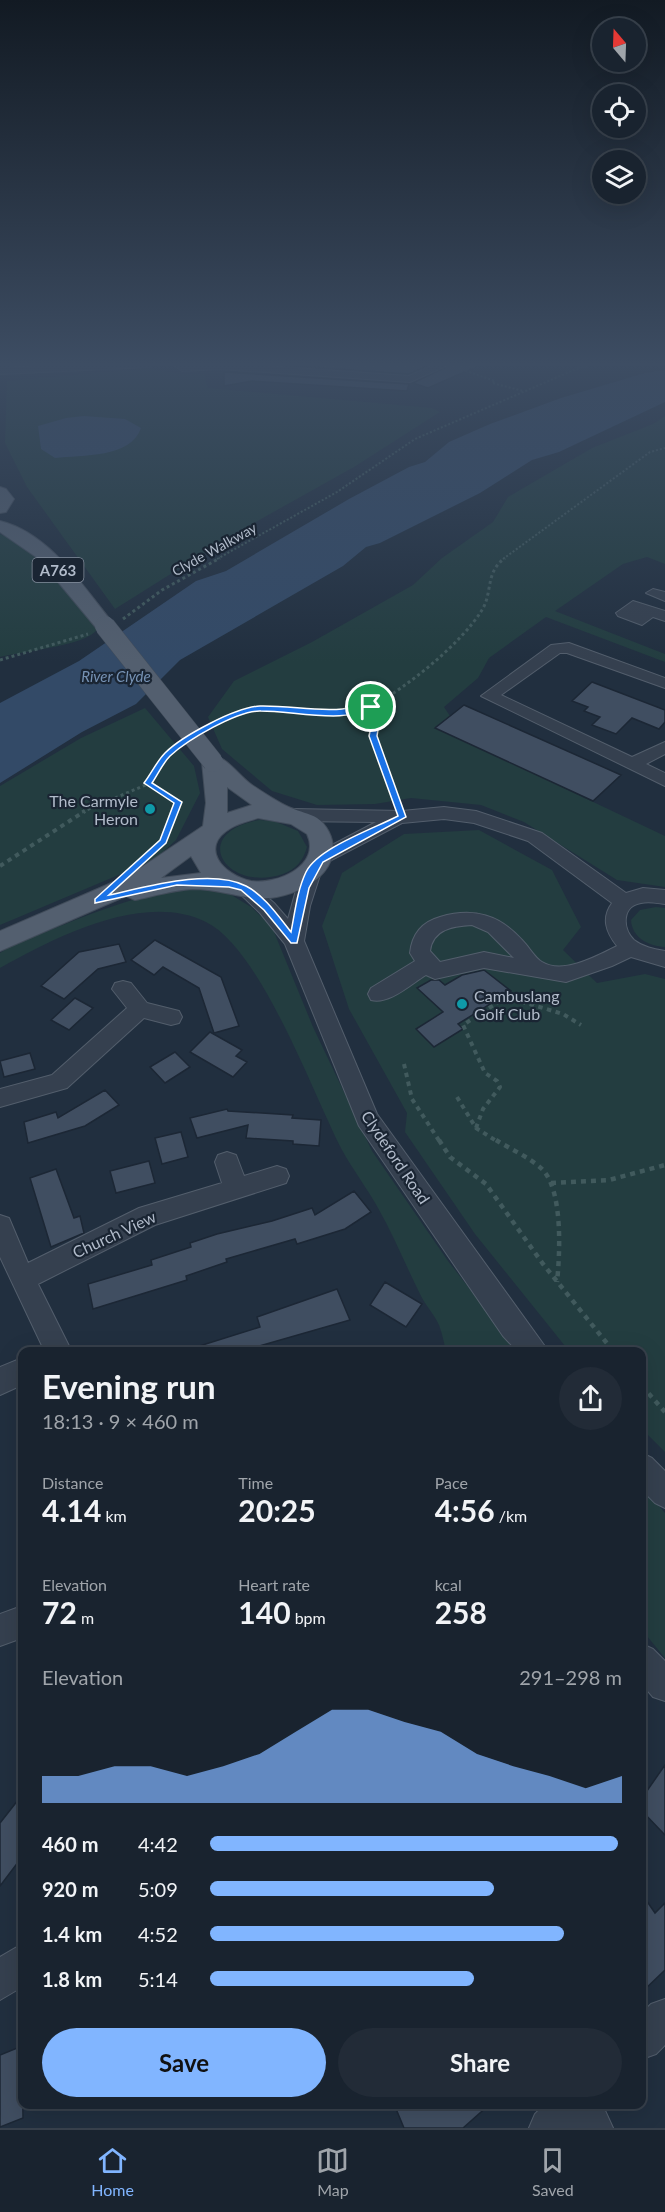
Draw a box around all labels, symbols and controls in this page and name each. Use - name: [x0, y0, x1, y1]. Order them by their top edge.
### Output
- north arrow: [592, 18, 646, 72]
- map controls: [592, 18, 646, 204]
- button: locate: [592, 84, 646, 138]
- button: layers: [592, 150, 646, 204]
- street label: Clyde Walkway: [169, 518, 260, 579]
- road number: A763: [32, 558, 84, 582]
- water label: River Clyde: [81, 667, 151, 685]
- pin: [345, 681, 396, 732]
- icon: arrive: [354, 690, 387, 723]
- place label: The Carmyle Heron: [49, 791, 138, 828]
- marker: The Carmyle Heron: [143, 802, 157, 816]
- place label: Cambuslang Golf Club: [474, 986, 560, 1023]
- marker: Cambuslang Golf Club: [455, 997, 469, 1011]
- street label: Clydeford Road: [358, 1107, 434, 1207]
- street label: Church View: [69, 1206, 159, 1262]
- text: Evening run: [42, 1366, 216, 1406]
- button: share: [559, 1367, 622, 1430]
- text: 18:13 · 9 × 460 m: [42, 1409, 199, 1433]
- text: Distance: [42, 1473, 103, 1492]
- text: Time: [238, 1473, 273, 1492]
- text: Pace: [435, 1473, 468, 1492]
- text: 4.14: [42, 1492, 101, 1528]
- text: 20:25: [238, 1492, 316, 1528]
- text: 4:56: [435, 1492, 495, 1528]
- text: km: [101, 1506, 127, 1525]
- text: /km: [495, 1506, 527, 1525]
- text: Elevation: [42, 1575, 107, 1594]
- text: Heart rate: [238, 1575, 310, 1594]
- text: kcal: [435, 1575, 462, 1594]
- text: 72: [42, 1594, 77, 1630]
- text: 140: [238, 1594, 291, 1630]
- text: 258: [435, 1594, 487, 1630]
- text: m: [77, 1608, 94, 1627]
- text: bpm: [291, 1608, 326, 1627]
- text: Elevation: [42, 1665, 123, 1689]
- text: 291–298 m: [519, 1665, 622, 1689]
- text: 460 m: [42, 1832, 98, 1856]
- text: 4:42: [138, 1832, 178, 1856]
- text: 920 m: [42, 1877, 98, 1901]
- text: 5:09: [138, 1877, 178, 1901]
- text: 1.4 km: [42, 1922, 102, 1946]
- text: 4:52: [138, 1922, 178, 1946]
- text: 1.8 km: [42, 1967, 102, 1991]
- text: 5:14: [138, 1967, 178, 1991]
- button: Save: [42, 2028, 326, 2097]
- button: Share: [338, 2028, 622, 2097]
- tab: Home: [91, 2144, 134, 2199]
- tab: Map: [316, 2144, 349, 2199]
- tab: Saved: [532, 2144, 574, 2199]

